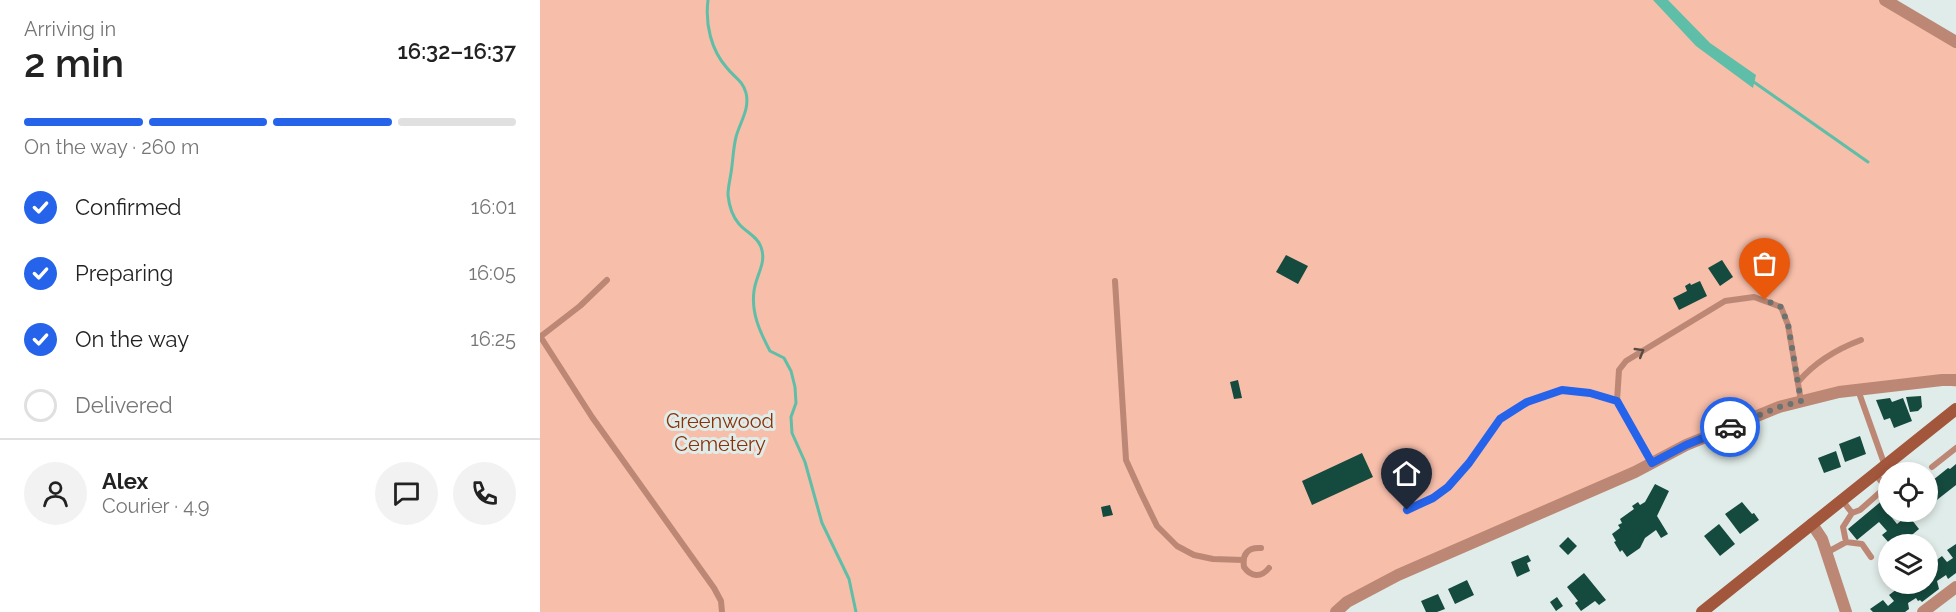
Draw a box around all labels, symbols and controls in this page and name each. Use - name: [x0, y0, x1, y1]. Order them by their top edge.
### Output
- text: Arriving in: [24, 17, 116, 41]
- text: 16:32–16:37: [397, 38, 516, 64]
- text: 2 min: [24, 40, 124, 86]
- text: On the way · 260 m: [24, 135, 199, 159]
- icon: check: [24, 191, 57, 224]
- text: Confirmed: [75, 194, 182, 220]
- text: 16:01: [471, 195, 516, 219]
- pin: [1739, 238, 1790, 300]
- icon: bag: [1748, 247, 1781, 280]
- icon: check: [24, 257, 57, 290]
- text: Preparing: [75, 260, 173, 286]
- text: 16:05: [468, 261, 516, 285]
- icon: check: [24, 323, 57, 356]
- text: On the way: [75, 326, 189, 352]
- text: 16:25: [470, 327, 516, 351]
- one-way arrow: [1634, 348, 1644, 360]
- text: Delivered: [75, 392, 173, 418]
- courier: [1700, 397, 1760, 457]
- park label: Greenwood Cemetery: [666, 409, 774, 456]
- icon: car: [1714, 411, 1747, 444]
- pin: [1381, 448, 1432, 510]
- icon: home: [1390, 457, 1423, 490]
- button: person: [24, 462, 87, 525]
- button: chat: [375, 462, 438, 525]
- button: phone: [453, 462, 516, 525]
- map controls: [1878, 462, 1938, 594]
- button: locate: [1878, 462, 1938, 522]
- text: Alex: [102, 468, 148, 494]
- text: Courier · 4.9: [102, 494, 210, 518]
- button: layers: [1878, 534, 1938, 594]

